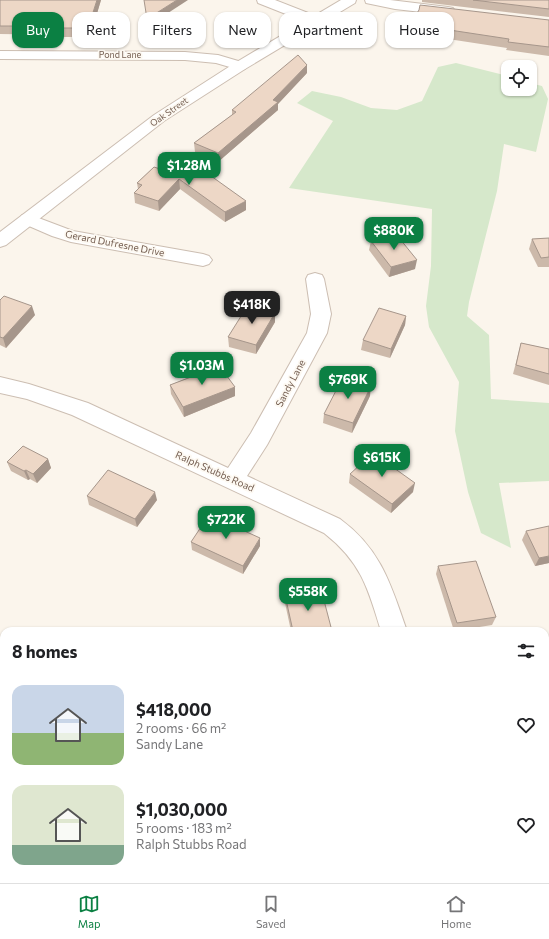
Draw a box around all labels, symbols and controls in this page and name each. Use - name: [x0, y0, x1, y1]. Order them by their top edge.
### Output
- chip: Buy: [12, 12, 64, 48]
- chip: Rent: [72, 12, 130, 48]
- chip: Filters: [138, 12, 206, 48]
- chip: New: [214, 12, 271, 48]
- chip: Apartment: [279, 12, 377, 48]
- chip: House: [385, 12, 454, 48]
- street label: Pond Lane: [99, 49, 142, 60]
- map controls: [501, 60, 537, 96]
- button: locate: [501, 60, 537, 96]
- street label: Oak Street: [147, 94, 190, 129]
- pin: $1.28M: [156, 152, 222, 186]
- text: $1.28M: [167, 157, 211, 173]
- pin: $880K: [366, 217, 422, 251]
- text: $880K: [373, 222, 415, 238]
- street label: Gerard Dufresne Drive: [64, 227, 166, 259]
- pin: $418K: [224, 291, 280, 325]
- text: $418K: [233, 296, 271, 312]
- pin: $1.03M: [169, 352, 235, 386]
- text: $1.03M: [179, 357, 225, 373]
- street label: Sandy Lane: [273, 357, 307, 409]
- pin: $769K: [320, 366, 376, 400]
- text: $769K: [328, 371, 368, 387]
- pin: $615K: [354, 444, 410, 478]
- street label: Ralph Stubbs Road: [174, 448, 256, 494]
- text: $615K: [363, 449, 401, 465]
- pin: $722K: [198, 506, 254, 540]
- text: $722K: [207, 511, 245, 527]
- pin: $558K: [280, 578, 336, 612]
- text: $558K: [288, 583, 328, 599]
- icon: filters: [515, 640, 537, 662]
- text: 8 homes: [12, 641, 77, 662]
- text: $418,000: [136, 699, 212, 720]
- icon: home: [44, 701, 92, 749]
- icon: heart: [515, 714, 537, 736]
- text: 2 rooms · 66 m²: [136, 720, 226, 736]
- text: Sandy Lane: [136, 736, 203, 752]
- text: $1,030,000: [136, 799, 228, 820]
- icon: home: [44, 801, 92, 849]
- icon: heart: [515, 814, 537, 836]
- text: 5 rooms · 183 m²: [136, 820, 232, 836]
- text: Ralph Stubbs Road: [136, 836, 247, 852]
- tab: Map: [78, 893, 100, 930]
- tab: Saved: [256, 893, 286, 930]
- tab: Home: [441, 893, 471, 930]

